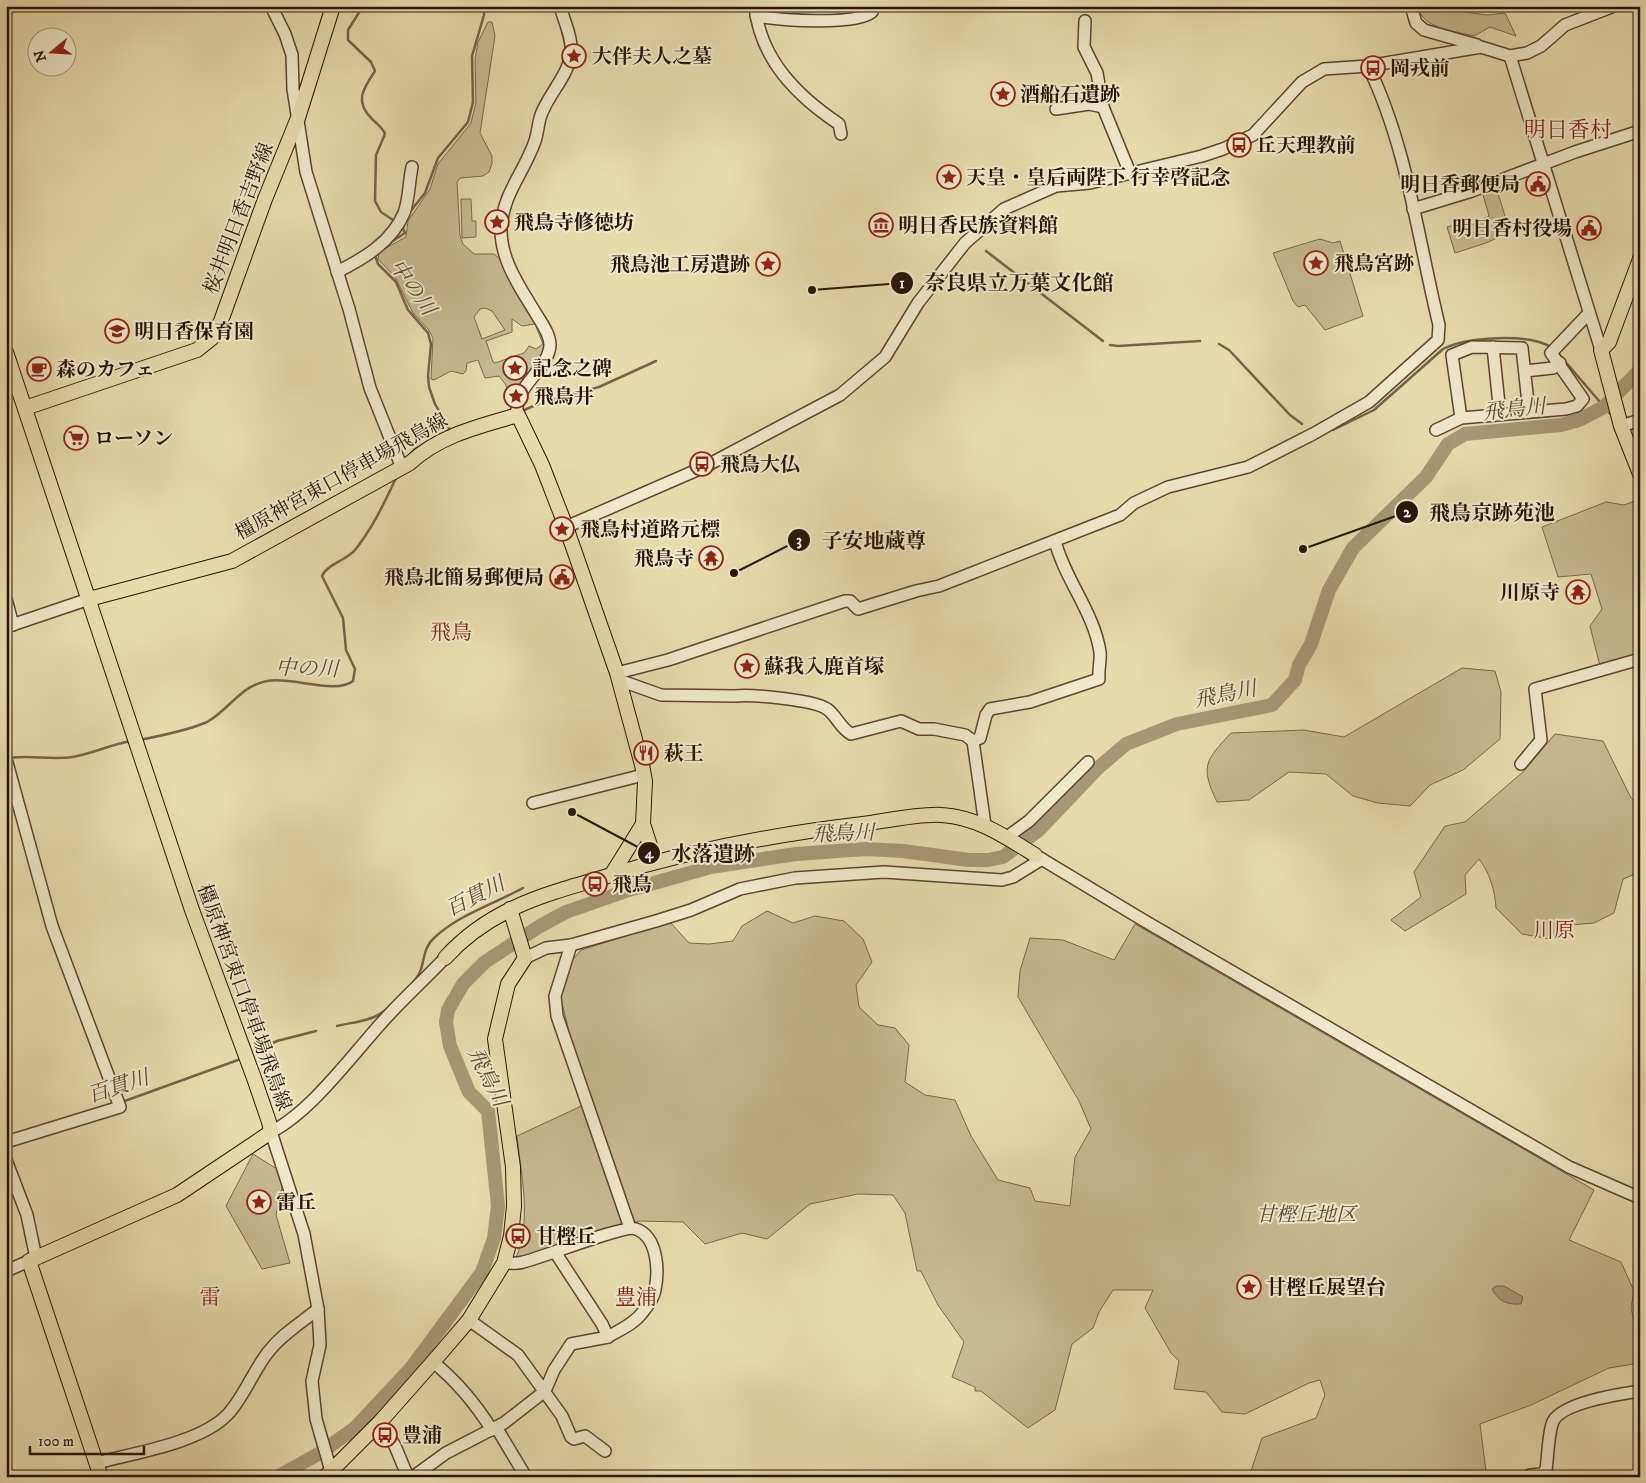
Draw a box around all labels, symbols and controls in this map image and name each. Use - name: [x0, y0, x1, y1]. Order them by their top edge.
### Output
- north arrow: [28, 28, 78, 78]
- place icon: 大伴夫人之墓: [561, 43, 587, 69]
- place label: 大伴夫人之墓: [592, 45, 712, 70]
- text: N: [30, 47, 51, 64]
- bus stop icon: 岡戎前: [1360, 55, 1386, 81]
- place label: 岡戎前: [1390, 57, 1450, 82]
- place icon: 酒船石遺跡: [990, 81, 1016, 107]
- place label: 酒船石遺跡: [1020, 83, 1120, 108]
- district label: 明日香村: [1524, 117, 1612, 144]
- bus stop icon: 丘天理教前: [1226, 132, 1252, 158]
- place label: 丘天理教前: [1256, 134, 1356, 159]
- street label: 桜井明日香吉野線: [199, 139, 280, 298]
- place icon: 天皇・皇后両陛下 行幸啓記念: [936, 164, 962, 190]
- place label: 天皇・皇后両陛下 行幸啓記念: [966, 166, 1230, 191]
- public building icon: 明日香郵便局: [1525, 171, 1551, 197]
- place label: 明日香郵便局: [1400, 173, 1520, 198]
- place icon: 飛鳥寺修徳坊: [484, 209, 510, 235]
- place label: 飛鳥寺修徳坊: [514, 211, 634, 236]
- museum icon: 明日香民族資料館: [868, 212, 894, 238]
- place label: 明日香民族資料館: [898, 214, 1058, 239]
- public building icon: 明日香村役場: [1576, 215, 1602, 241]
- place label: 明日香村役場: [1452, 217, 1572, 242]
- place icon: 飛鳥宮跡: [1303, 250, 1329, 276]
- place icon: 飛鳥池工房遺跡: [755, 251, 781, 277]
- place label: 飛鳥宮跡: [1334, 252, 1414, 277]
- place label: 飛鳥池工房遺跡: [610, 253, 750, 278]
- water label: 中の川: [383, 254, 442, 322]
- callout: 奈良県立万葉文化館: [890, 265, 1124, 301]
- text: 奈良県立万葉文化館: [925, 271, 1114, 297]
- text: 1: [899, 274, 905, 293]
- school or university icon: 明日香保育園: [104, 318, 130, 344]
- place label: 明日香保育園: [134, 320, 254, 345]
- place icon: 記念之碑: [502, 355, 528, 381]
- cafe icon: 森のカフェ: [26, 356, 52, 382]
- place label: 記念之碑: [532, 357, 612, 382]
- place label: 森のカフェ: [56, 358, 155, 383]
- place icon: 飛鳥井: [503, 383, 529, 409]
- place label: 飛鳥井: [534, 385, 594, 410]
- water label: 飛鳥川: [1481, 394, 1549, 426]
- street label: 橿原神宮東口停車場飛鳥線: [231, 408, 453, 546]
- supermarket icon: ローソン: [63, 425, 89, 451]
- place label: ローソン: [94, 427, 173, 452]
- bus stop icon: 飛鳥大仏: [689, 451, 715, 477]
- place label: 飛鳥大仏: [720, 453, 800, 478]
- callout: 飛鳥京跡苑池: [1394, 494, 1565, 530]
- text: 飛鳥京跡苑池: [1429, 501, 1555, 527]
- text: 2: [1403, 503, 1411, 522]
- place icon: 飛鳥村道路元標: [549, 516, 575, 542]
- place label: 飛鳥村道路元標: [580, 518, 720, 543]
- callout: 子安地蔵尊: [787, 522, 937, 558]
- text: 子安地蔵尊: [822, 529, 927, 555]
- text: 3: [796, 531, 802, 550]
- temple icon: 飛鳥寺: [698, 545, 724, 571]
- place label: 飛鳥寺: [634, 547, 694, 572]
- public building icon: 飛鳥北簡易郵便局: [549, 564, 575, 590]
- place label: 飛鳥北簡易郵便局: [384, 566, 544, 591]
- temple icon: 川原寺: [1565, 579, 1591, 605]
- place label: 川原寺: [1500, 581, 1560, 606]
- district label: 飛鳥: [430, 620, 472, 646]
- place icon: 蘇我入鹿首塚: [734, 653, 760, 679]
- water label: 中の川: [275, 655, 341, 683]
- place label: 蘇我入鹿首塚: [764, 655, 884, 680]
- water label: 飛鳥川: [1192, 676, 1261, 714]
- restaurant icon: 萩王: [633, 740, 659, 766]
- place label: 萩王: [664, 742, 704, 767]
- water label: 飛鳥川: [811, 820, 877, 848]
- callout: 水落遺跡: [636, 835, 765, 871]
- text: 水落遺跡: [671, 842, 755, 868]
- text: 4: [644, 844, 655, 863]
- water label: 百貫川: [441, 870, 511, 923]
- bus stop icon: 飛鳥: [582, 871, 608, 897]
- place label: 飛鳥: [612, 873, 652, 898]
- street label: 橿原神宮東口停車場飛鳥線: [191, 880, 296, 1115]
- district label: 川原: [1533, 918, 1575, 944]
- water label: 飛鳥川: [461, 1043, 514, 1113]
- water label: 百貫川: [84, 1064, 154, 1109]
- place icon: 雷丘: [246, 1189, 272, 1215]
- place label: 雷丘: [276, 1191, 316, 1216]
- park label: 甘樫丘地区: [1256, 1203, 1358, 1228]
- bus stop icon: 甘樫丘: [505, 1223, 531, 1249]
- place label: 甘樫丘: [536, 1225, 596, 1250]
- place icon: 甘樫丘展望台: [1236, 1274, 1262, 1300]
- place label: 甘樫丘展望台: [1266, 1276, 1386, 1301]
- district label: 雷: [200, 1285, 221, 1311]
- district label: 豊浦: [615, 1285, 657, 1311]
- bus stop icon: 豊浦: [372, 1422, 398, 1448]
- scale bar: [30, 1423, 144, 1455]
- place label: 豊浦: [402, 1424, 442, 1449]
- text: 100 m: [38, 1432, 74, 1451]

